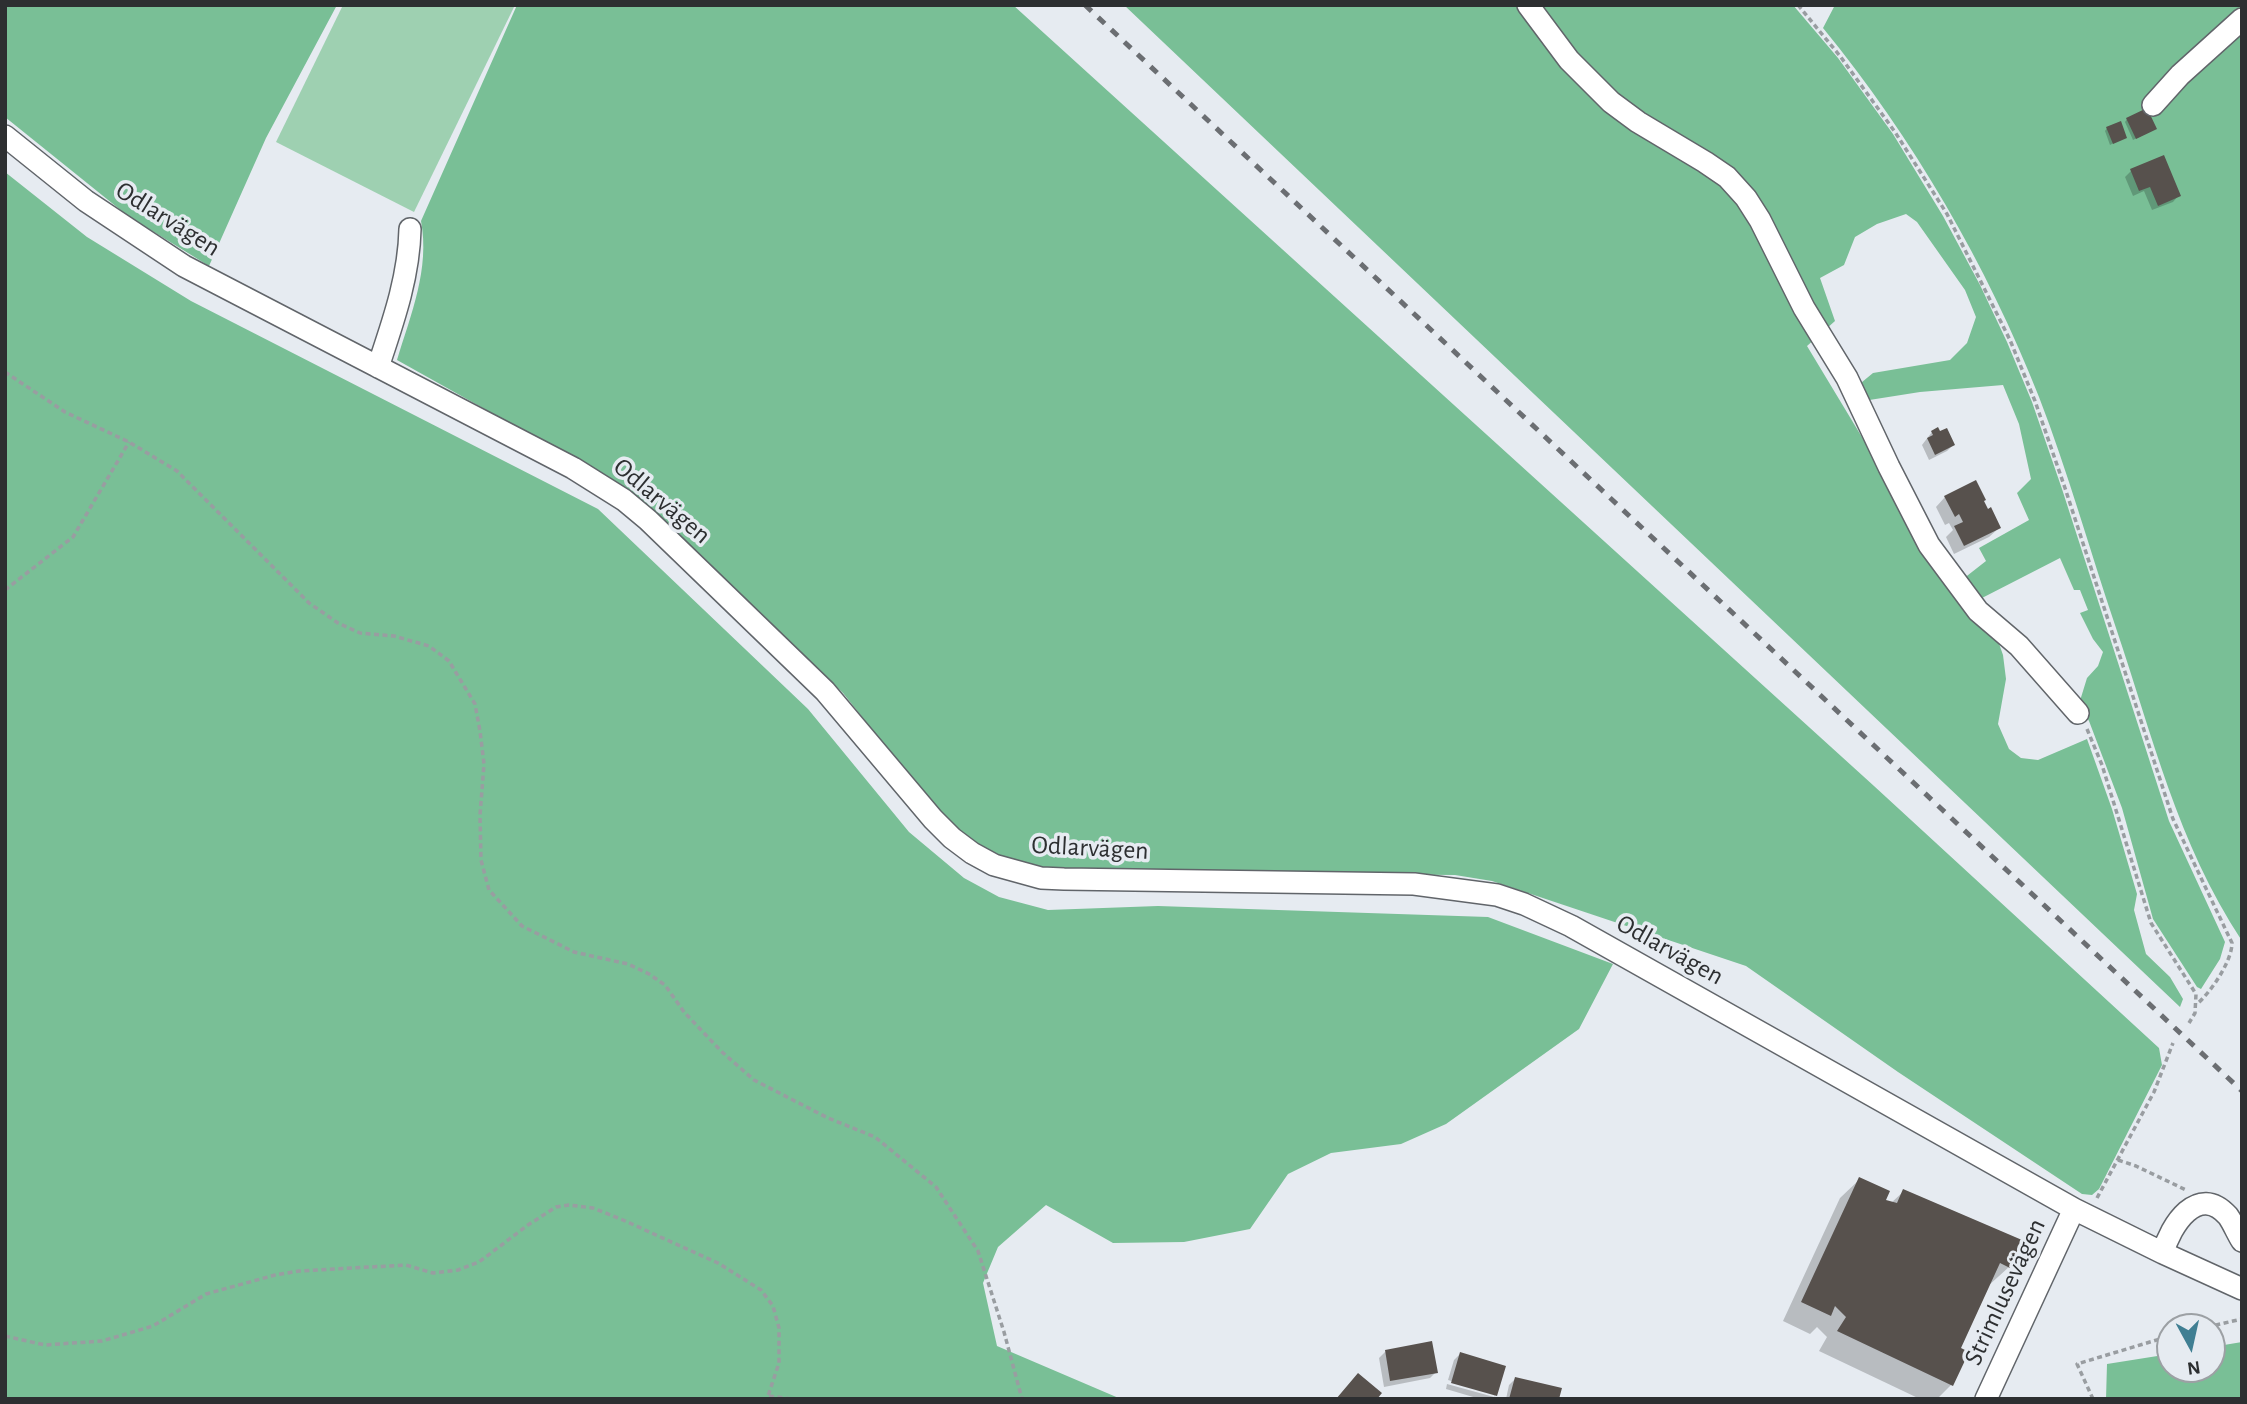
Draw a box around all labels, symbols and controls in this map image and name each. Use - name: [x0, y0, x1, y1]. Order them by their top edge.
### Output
- street label: Odlarvägen: [110, 175, 226, 263]
- street label: Odlarvägen: [607, 451, 717, 551]
- street label: Odlarvägen: [1031, 829, 1149, 867]
- street label: Odlarvägen: [1611, 908, 1729, 992]
- street label: Strimlusevägen: [1957, 1214, 2053, 1370]
- north arrow: [2156, 1313, 2226, 1383]
- text: N: [2186, 1357, 2202, 1378]

